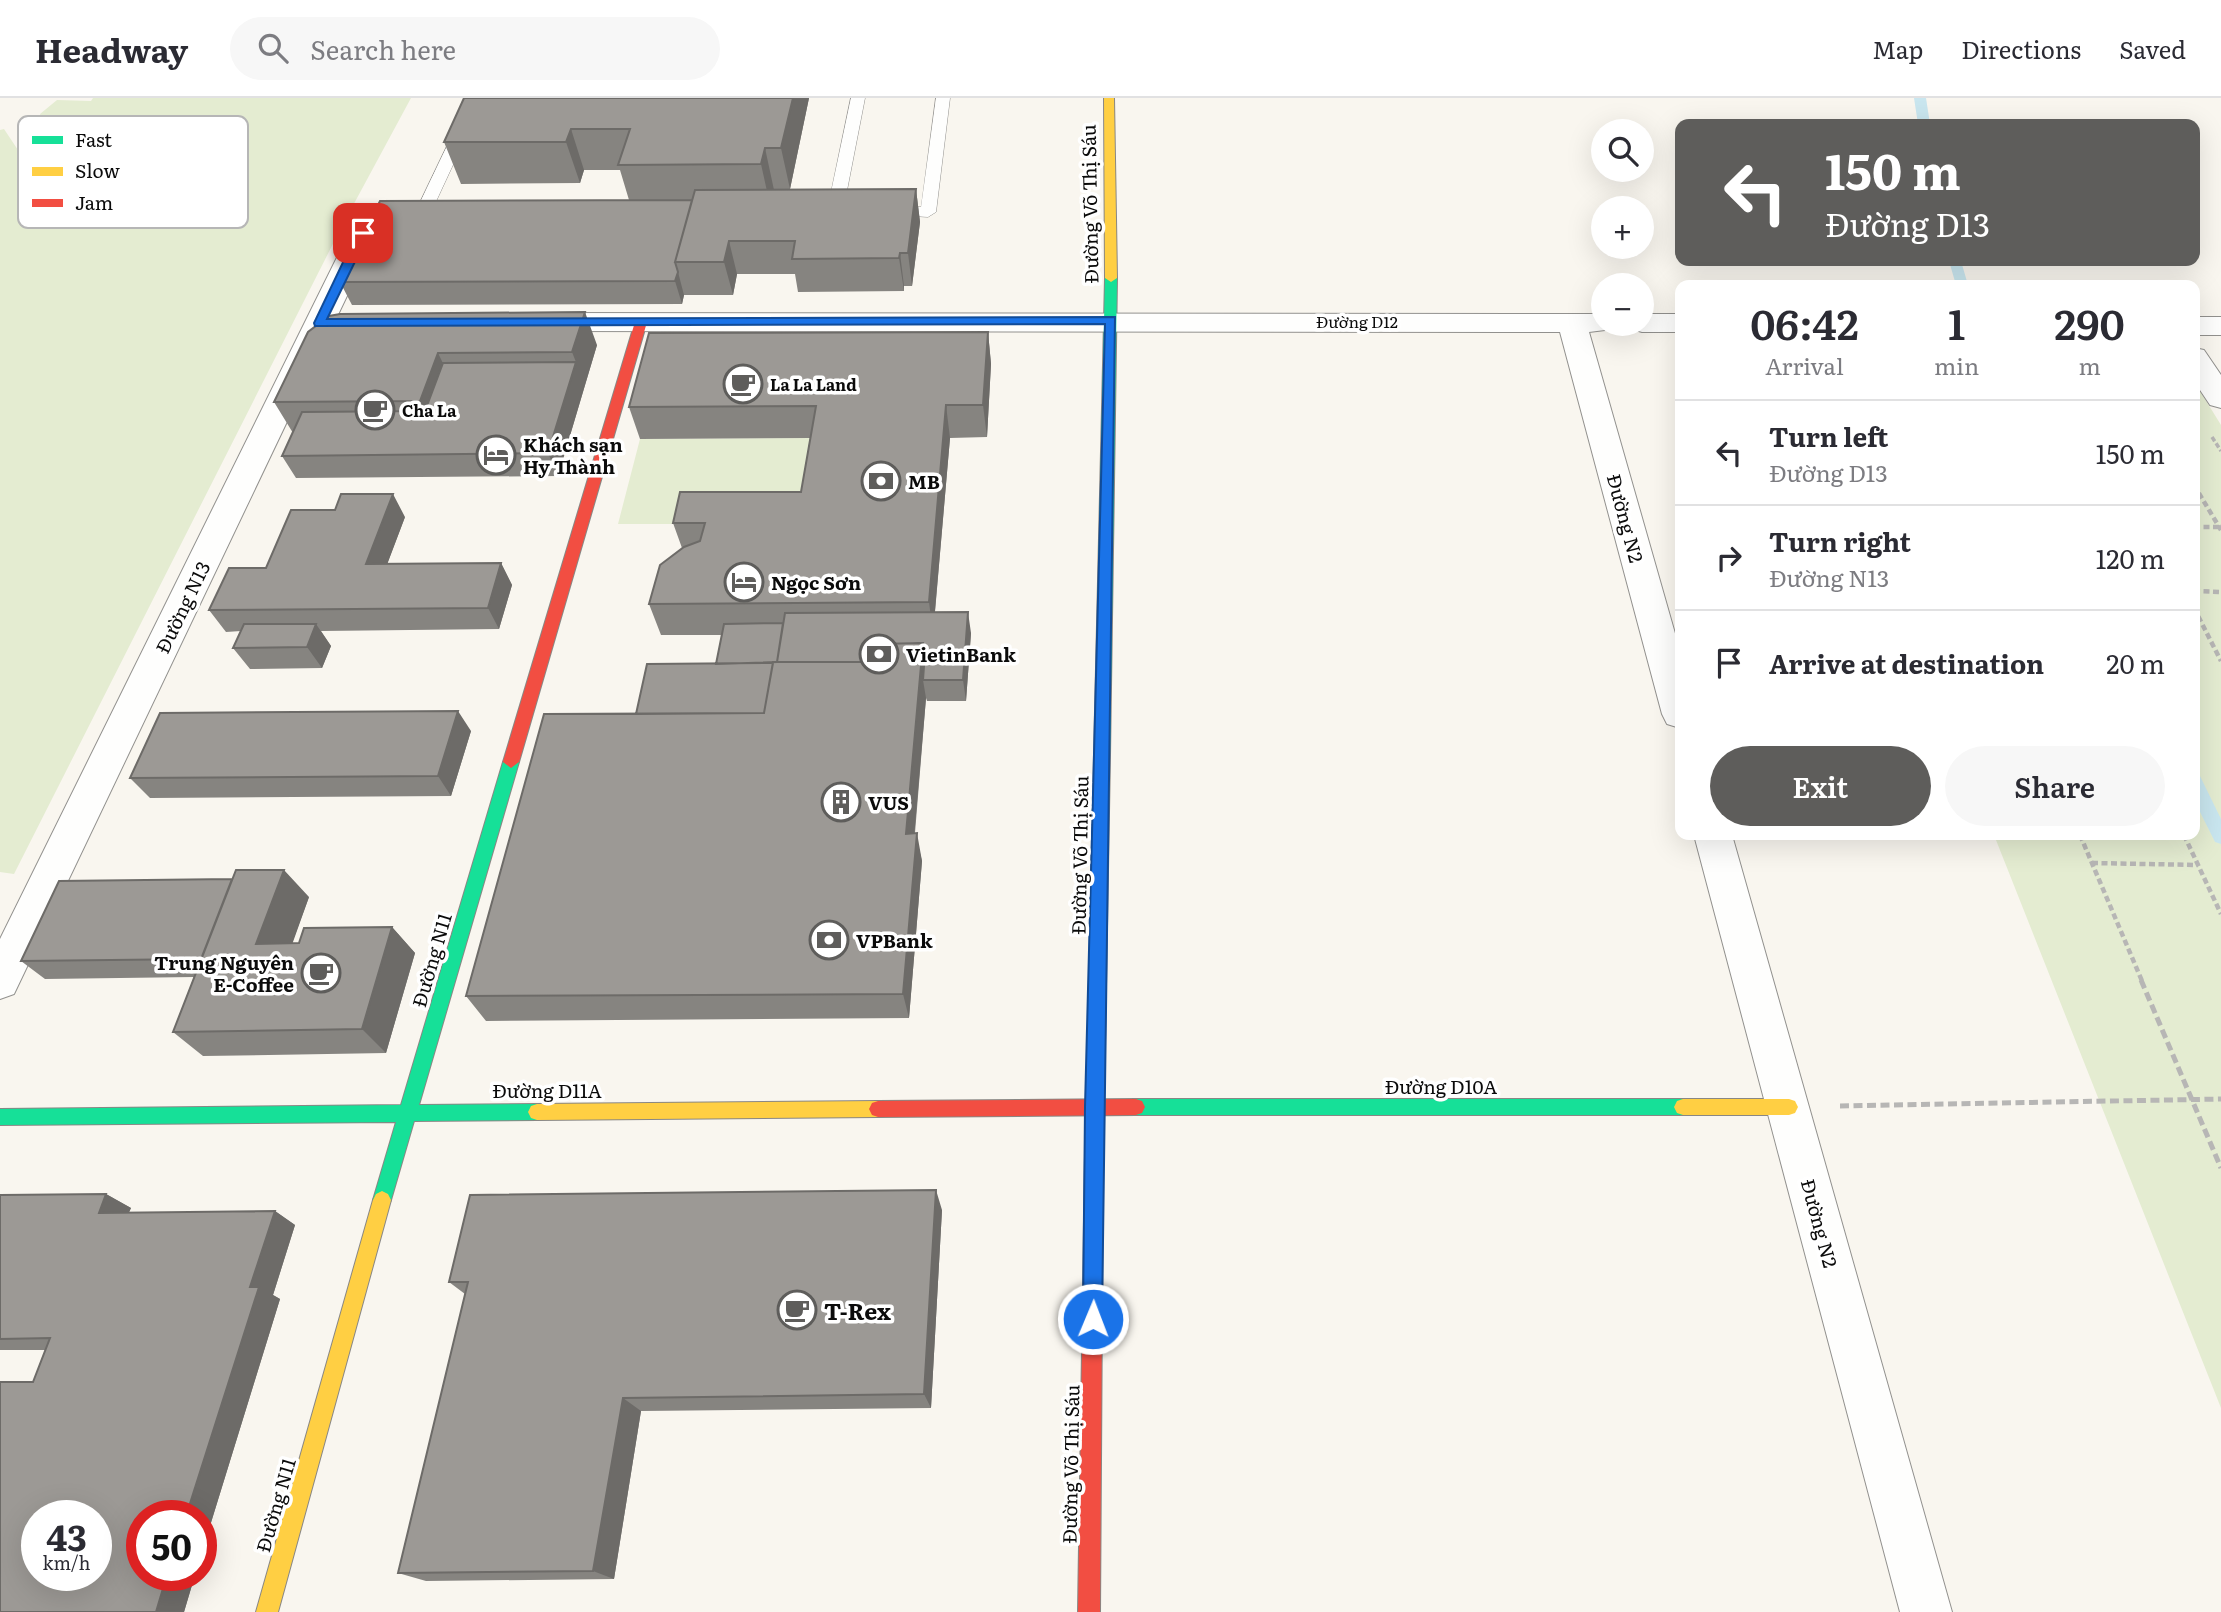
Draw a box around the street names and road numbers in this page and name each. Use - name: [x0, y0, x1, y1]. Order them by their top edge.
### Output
- street label: Đường Võ Thị Sáu: [1074, 124, 1104, 284]
- street label: Đường D12: [1316, 309, 1398, 333]
- street label: Đường N2: [1601, 470, 1651, 566]
- street label: Đường N13: [148, 556, 216, 658]
- street label: Đường Võ Thị Sáu: [1064, 775, 1094, 935]
- street label: Đường N11: [404, 909, 458, 1010]
- street label: Đường D10A: [1385, 1072, 1497, 1100]
- street label: Đường D11A: [492, 1076, 602, 1104]
- street label: Đường N2: [1795, 1175, 1845, 1271]
- street label: Đường Võ Thị Sáu: [1055, 1384, 1085, 1544]
- street label: Đường N11: [248, 1454, 302, 1555]

